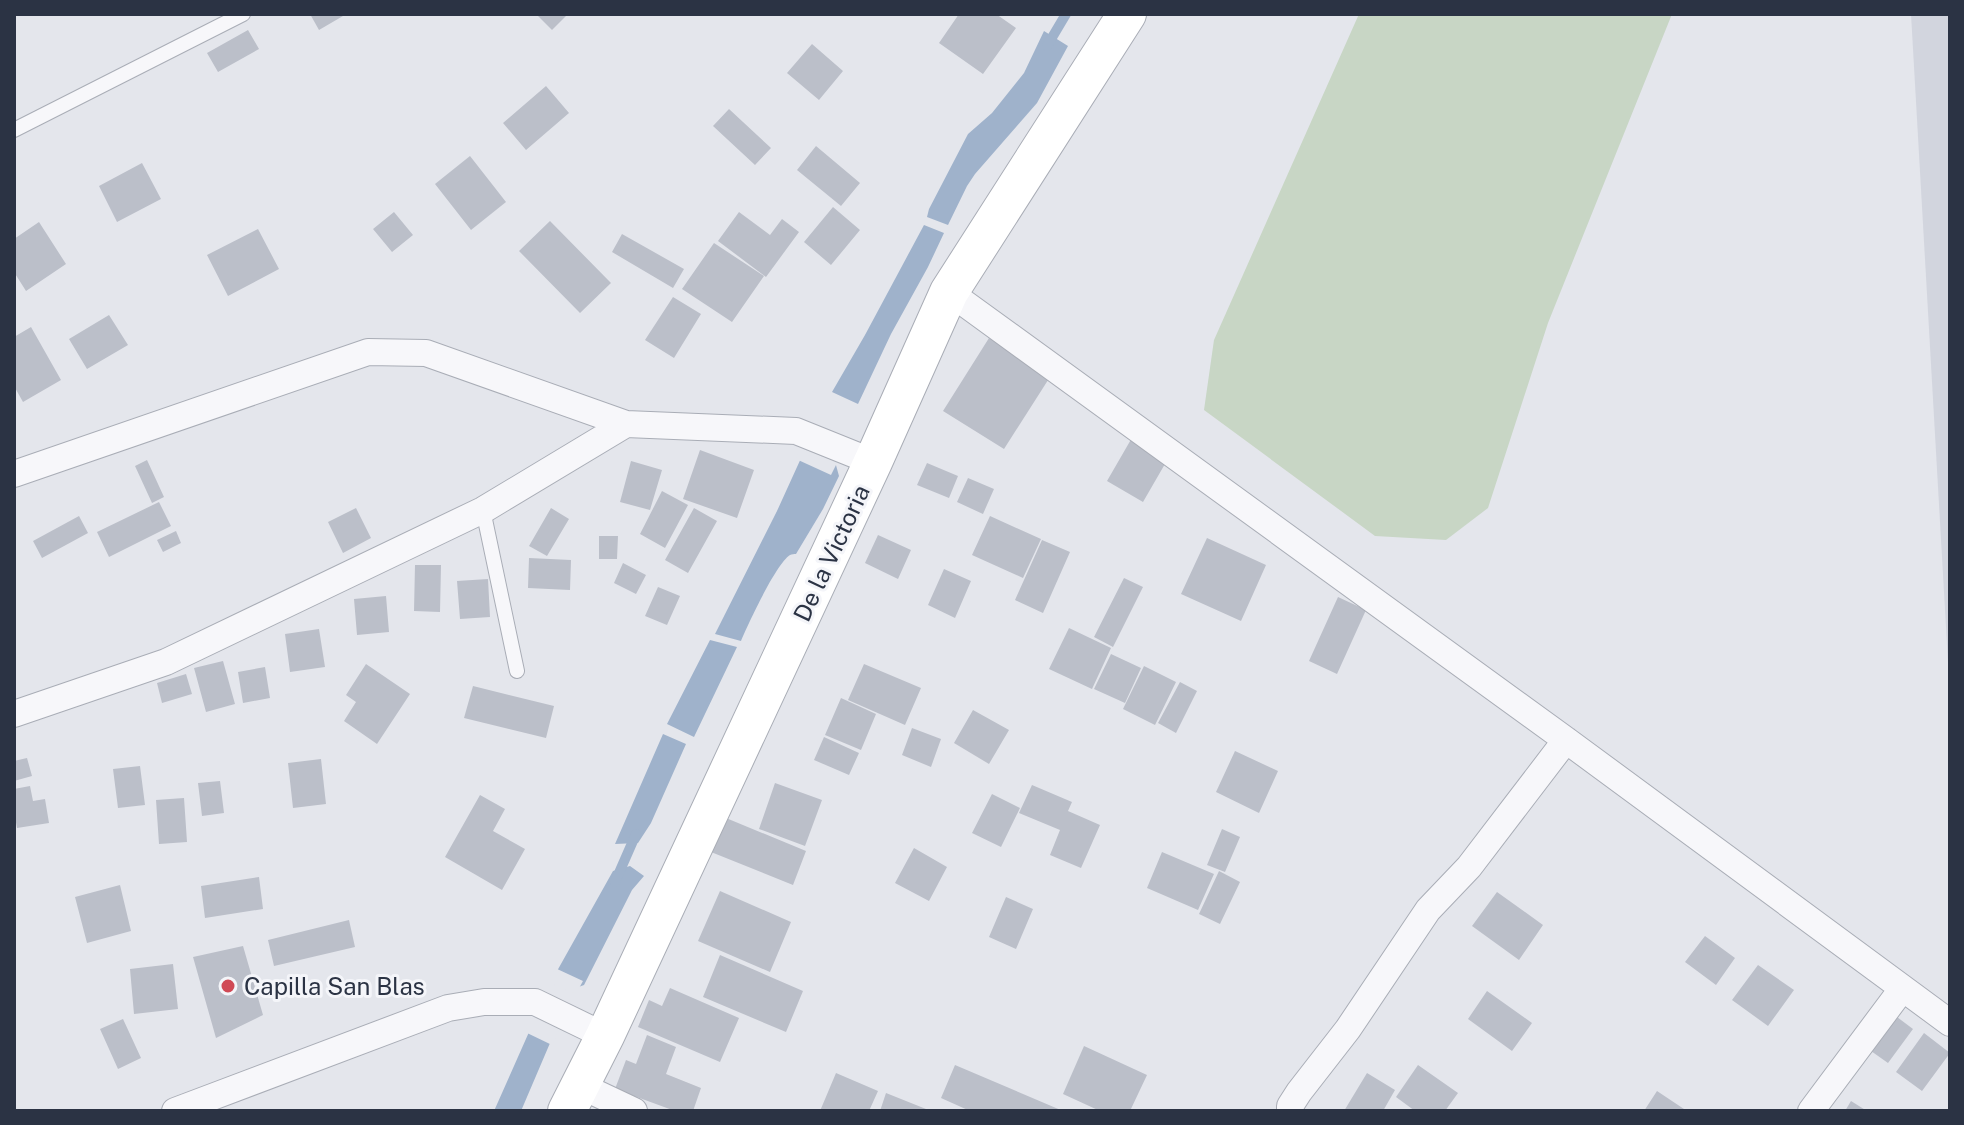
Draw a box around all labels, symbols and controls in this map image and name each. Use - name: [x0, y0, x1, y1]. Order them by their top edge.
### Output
- street label: De la Victoria: [787, 480, 875, 626]
- place label: Capilla San Blas: [244, 972, 425, 1000]
- marker: Capilla San Blas: [219, 977, 237, 995]

